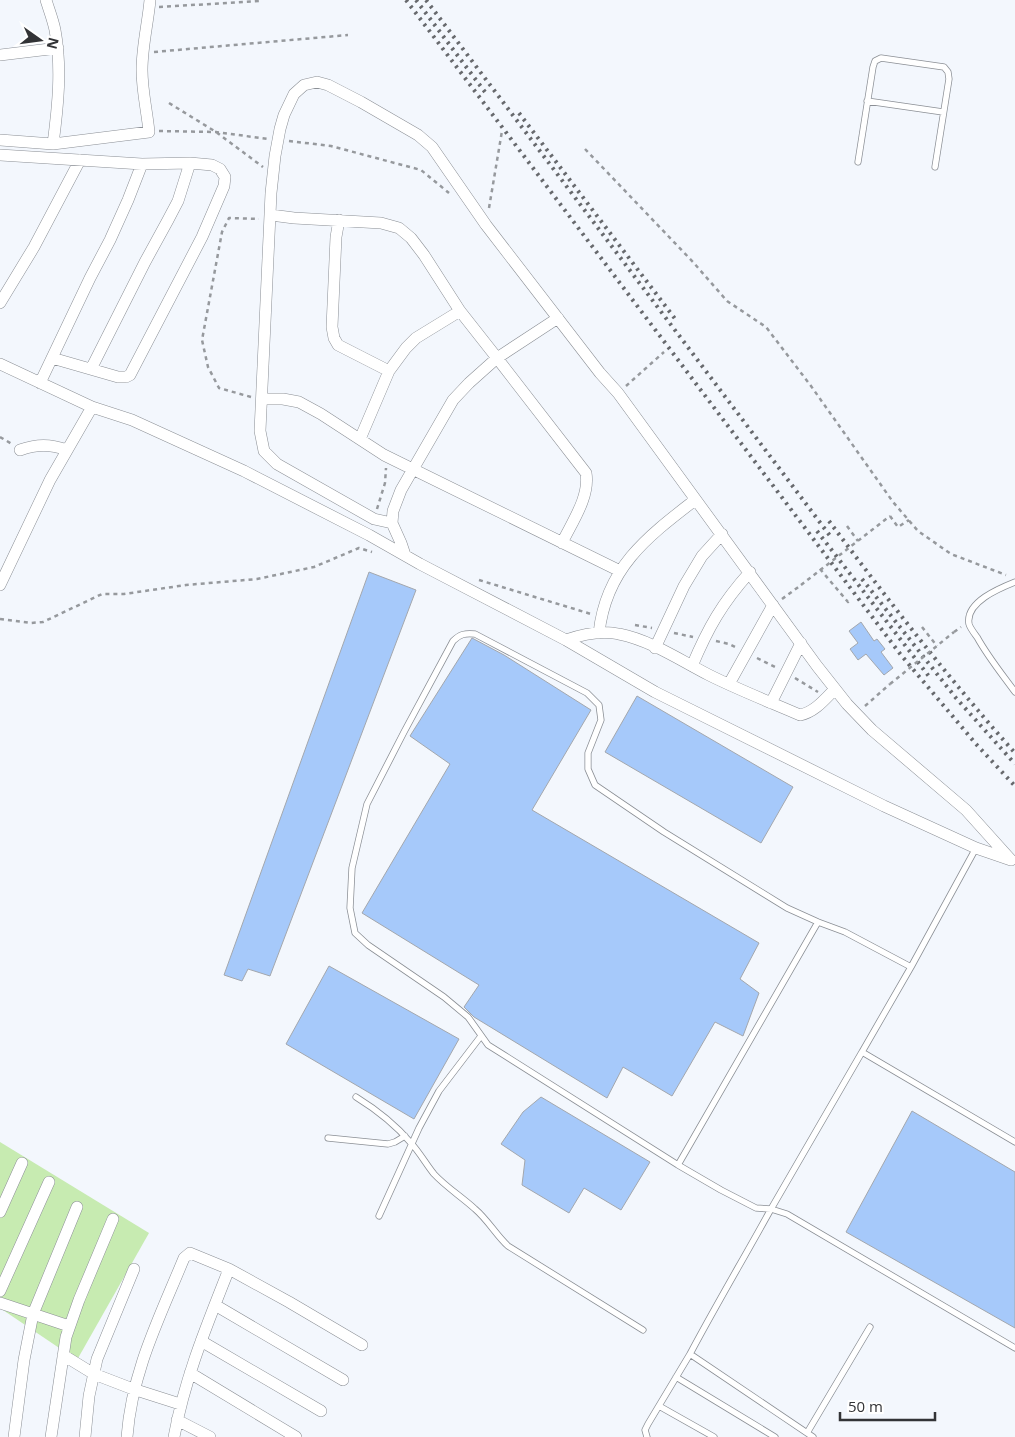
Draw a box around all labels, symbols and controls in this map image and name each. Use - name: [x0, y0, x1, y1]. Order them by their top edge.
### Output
- north arrow: [15, 15, 65, 65]
- text: N: [43, 35, 64, 51]
- scale bar: [840, 1390, 935, 1422]
- text: 50 m: [848, 1396, 883, 1416]

